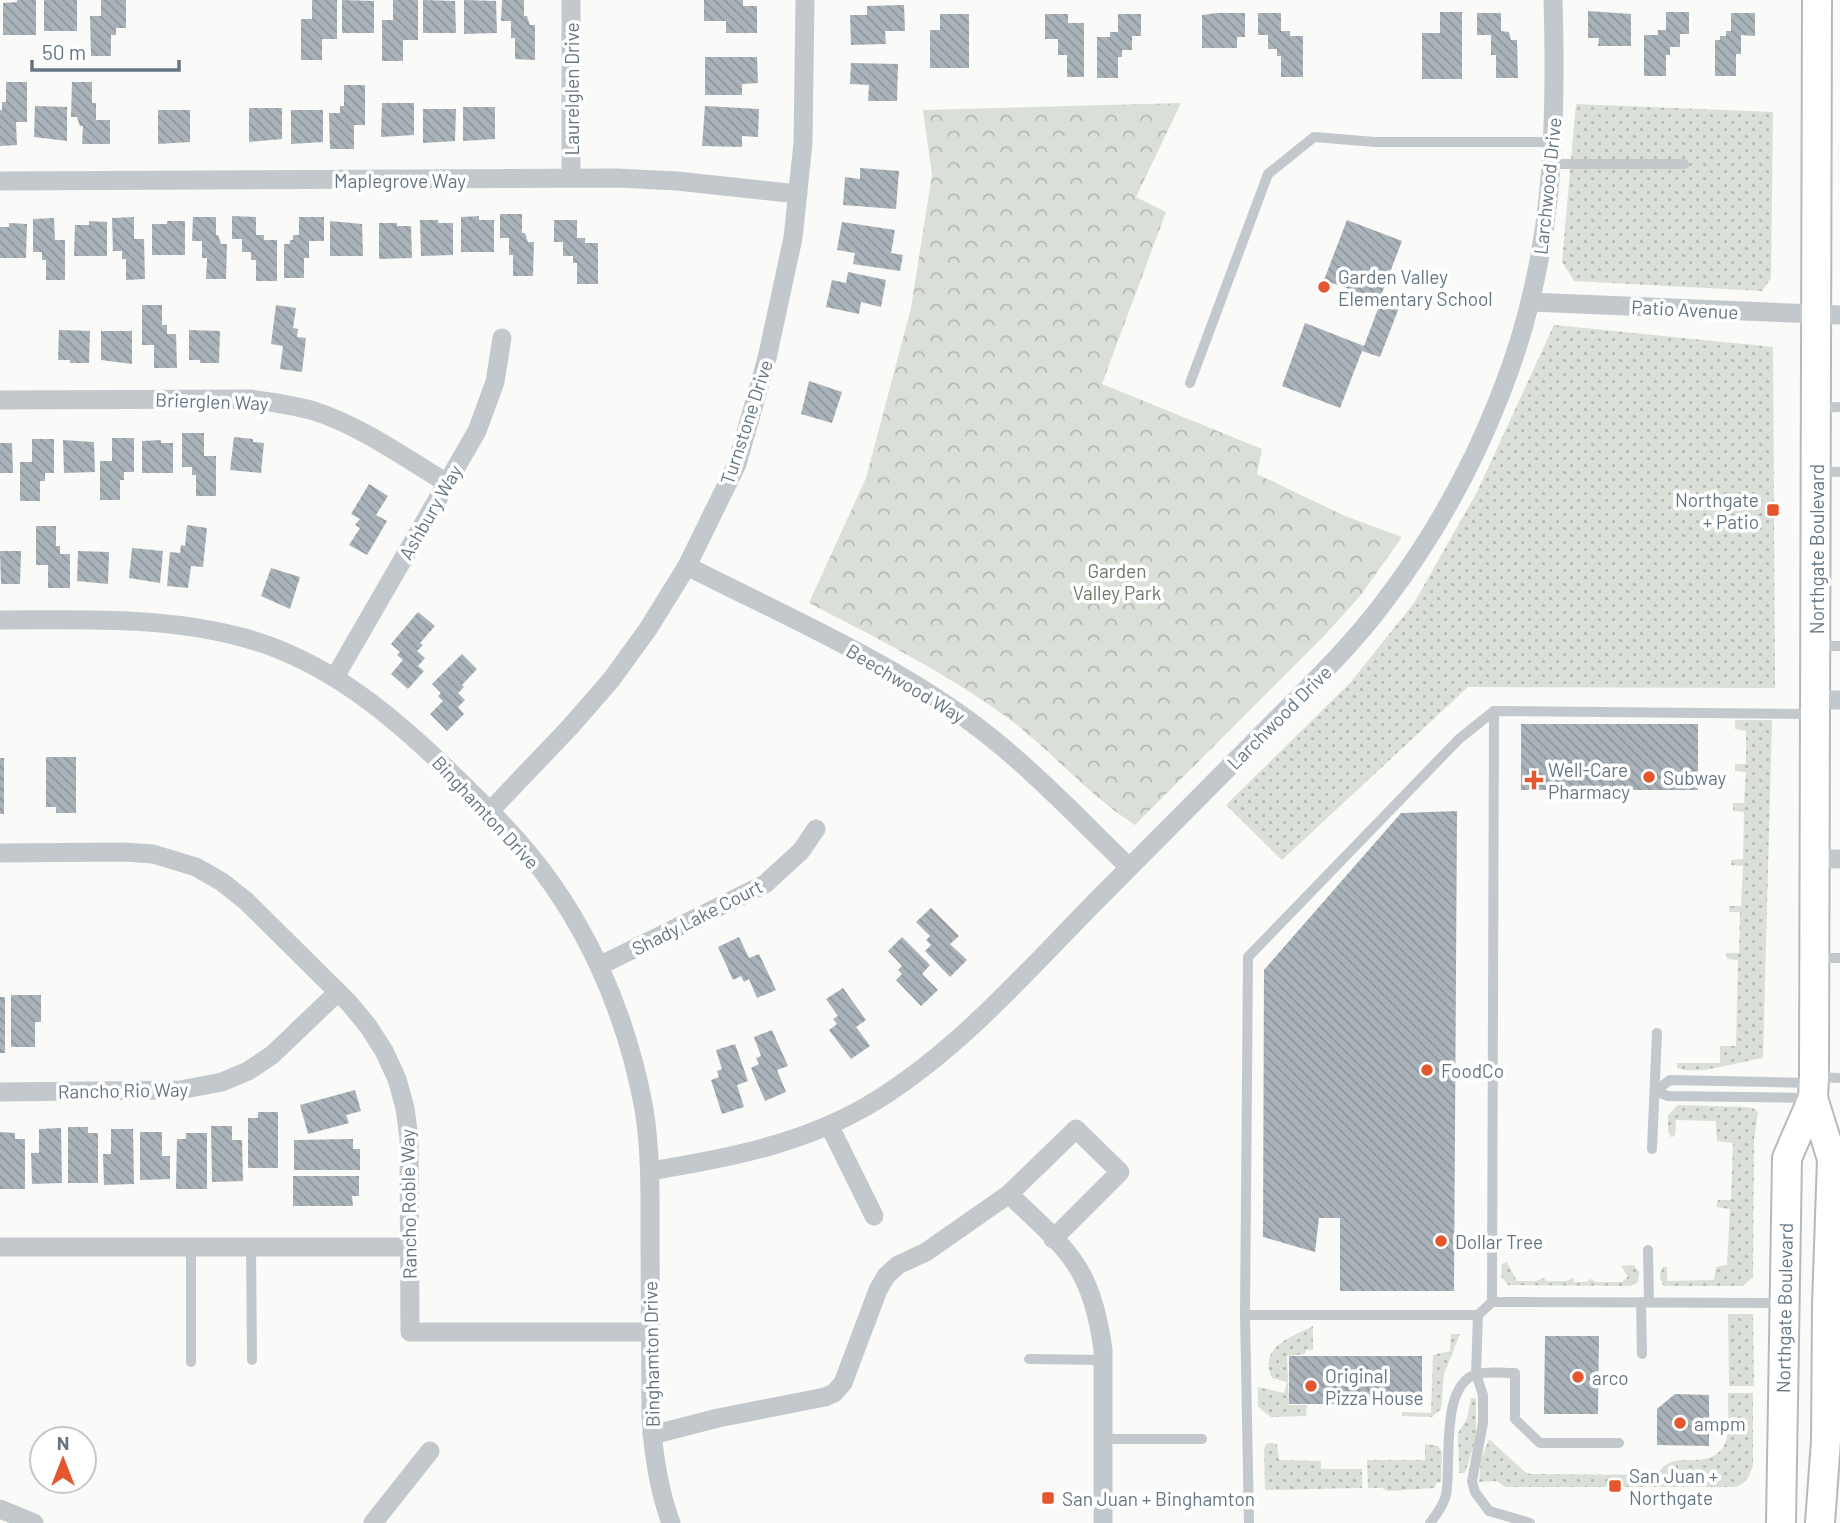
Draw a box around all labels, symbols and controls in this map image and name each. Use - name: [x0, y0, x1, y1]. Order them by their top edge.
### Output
- street label: Laurelglen Drive: [560, 22, 583, 156]
- scale bar: [32, 28, 178, 72]
- text: 50 m: [42, 39, 86, 64]
- street label: Larchwood Drive: [1528, 116, 1566, 256]
- street label: Maplegrove Way: [334, 169, 466, 192]
- place label: Garden Valley Elementary School: [1338, 265, 1493, 310]
- marker: Garden Valley Elementary School: [1316, 279, 1332, 295]
- street label: Patio Avenue: [1631, 295, 1739, 323]
- street label: Turnstone Drive: [715, 357, 777, 487]
- street label: Brierglen Way: [155, 388, 269, 414]
- street label: Ashbury Way: [394, 460, 466, 563]
- street label: Northgate Boulevard: [1805, 464, 1828, 634]
- place label: Northgate + Patio: [1675, 488, 1759, 533]
- marker: Northgate + Patio: [1765, 502, 1781, 518]
- park label: Garden Valley Park: [1073, 559, 1161, 604]
- street label: Beechwood Way: [842, 639, 970, 728]
- street label: Larchwood Drive: [1222, 660, 1336, 774]
- street label: Binghamton Drive: [428, 751, 544, 873]
- place label: Well-Care Pharmacy: [1548, 758, 1630, 803]
- place label: Subway: [1663, 766, 1727, 789]
- marker: Subway: [1641, 769, 1657, 785]
- marker: Well-Care Pharmacy: [1526, 772, 1542, 788]
- street label: Shady Lake Court: [628, 874, 766, 960]
- place label: FoodCo: [1441, 1059, 1504, 1082]
- marker: FoodCo: [1419, 1062, 1435, 1078]
- street label: Rancho Rio Way: [58, 1077, 189, 1103]
- street label: Rancho Roble Way: [395, 1128, 421, 1279]
- street label: Northgate Boulevard: [1771, 1223, 1797, 1393]
- place label: Dollar Tree: [1455, 1230, 1543, 1253]
- marker: Dollar Tree: [1433, 1233, 1449, 1249]
- street label: Binghamton Drive: [638, 1281, 664, 1427]
- place label: Original Pizza House: [1325, 1364, 1424, 1409]
- place label: arco: [1592, 1366, 1629, 1389]
- marker: arco: [1570, 1369, 1586, 1385]
- marker: Original Pizza House: [1303, 1378, 1319, 1394]
- place label: ampm: [1694, 1412, 1746, 1435]
- marker: ampm: [1672, 1415, 1688, 1431]
- north arrow: [28, 1425, 98, 1495]
- text: N: [57, 1431, 69, 1454]
- place label: San Juan + Northgate: [1629, 1464, 1718, 1509]
- marker: San Juan + Northgate: [1607, 1478, 1623, 1494]
- place label: San Juan + Binghamton: [1062, 1487, 1255, 1510]
- marker: San Juan + Binghamton: [1040, 1490, 1056, 1506]

